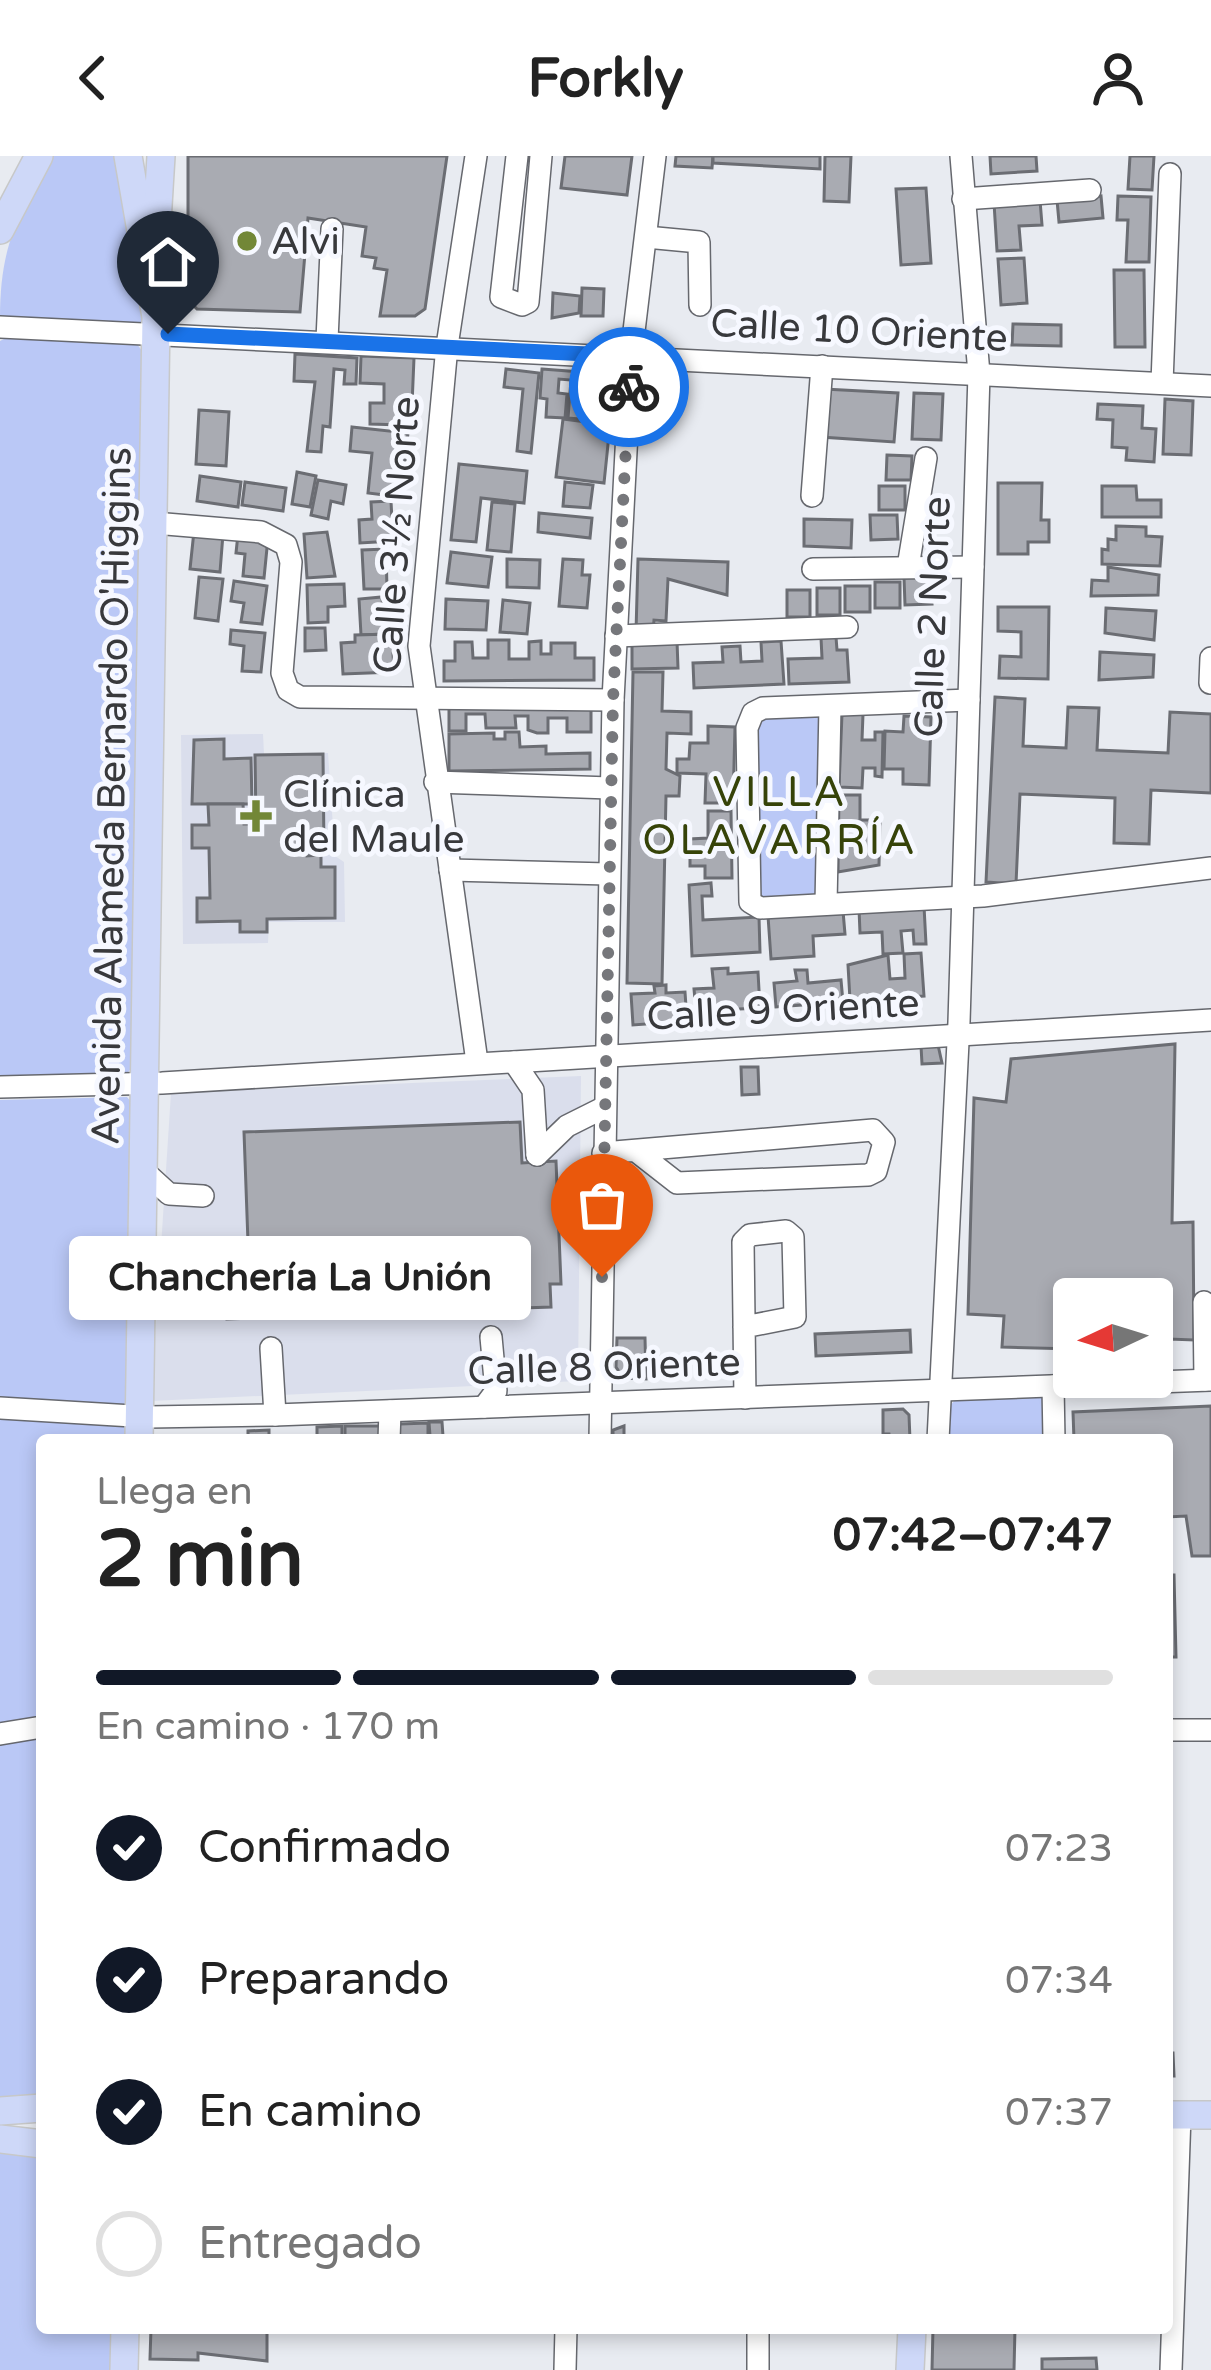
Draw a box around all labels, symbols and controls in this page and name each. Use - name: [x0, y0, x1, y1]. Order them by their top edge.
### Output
- icon: back: [60, 45, 126, 111]
- icon: person: [1085, 45, 1151, 111]
- text: Forkly: [527, 46, 684, 111]
- pin: [117, 211, 219, 334]
- place label: Alvi: [271, 218, 340, 265]
- marker: Alvi: [234, 228, 260, 254]
- icon: home: [135, 229, 201, 295]
- street label: Calle 10 Oriente: [709, 300, 1009, 362]
- courier: [569, 327, 689, 447]
- icon: bike: [596, 354, 662, 420]
- street label: Calle 3½ Norte: [364, 395, 430, 675]
- street label: Avenida Alameda Bernardo O'Higgins: [82, 447, 142, 1145]
- street label: Calle 2 Norte: [905, 496, 961, 738]
- district label: VILLA OLAVARRÍA: [642, 767, 918, 866]
- place label: Clínica del Maule: [283, 771, 465, 863]
- marker: Clínica del Maule: [240, 800, 272, 832]
- street label: Calle 9 Oriente: [645, 979, 921, 1041]
- pin: [551, 1154, 653, 1277]
- icon: bag: [569, 1172, 635, 1238]
- callout: Chanchería La Unión: [68, 1235, 530, 1319]
- text: Chanchería La Unión: [108, 1254, 492, 1301]
- north arrow: [1053, 1278, 1173, 1398]
- map controls: [1053, 1278, 1173, 1398]
- street label: Calle 8 Oriente: [467, 1339, 741, 1395]
- text: Llega en: [96, 1468, 253, 1515]
- text: 07:42–07:47: [833, 1509, 1113, 1563]
- text: 2 min: [96, 1513, 304, 1607]
- text: En camino · 170 m: [96, 1703, 440, 1750]
- icon: check: [96, 1815, 162, 1881]
- text: Confirmado: [198, 1821, 451, 1875]
- text: 07:23: [1005, 1825, 1113, 1872]
- icon: check: [96, 1947, 162, 2013]
- text: Preparando: [198, 1953, 449, 2007]
- text: 07:34: [1005, 1957, 1113, 2004]
- icon: check: [96, 2079, 162, 2145]
- text: En camino: [198, 2085, 422, 2139]
- text: 07:37: [1005, 2089, 1113, 2136]
- text: Entregado: [198, 2217, 422, 2271]

